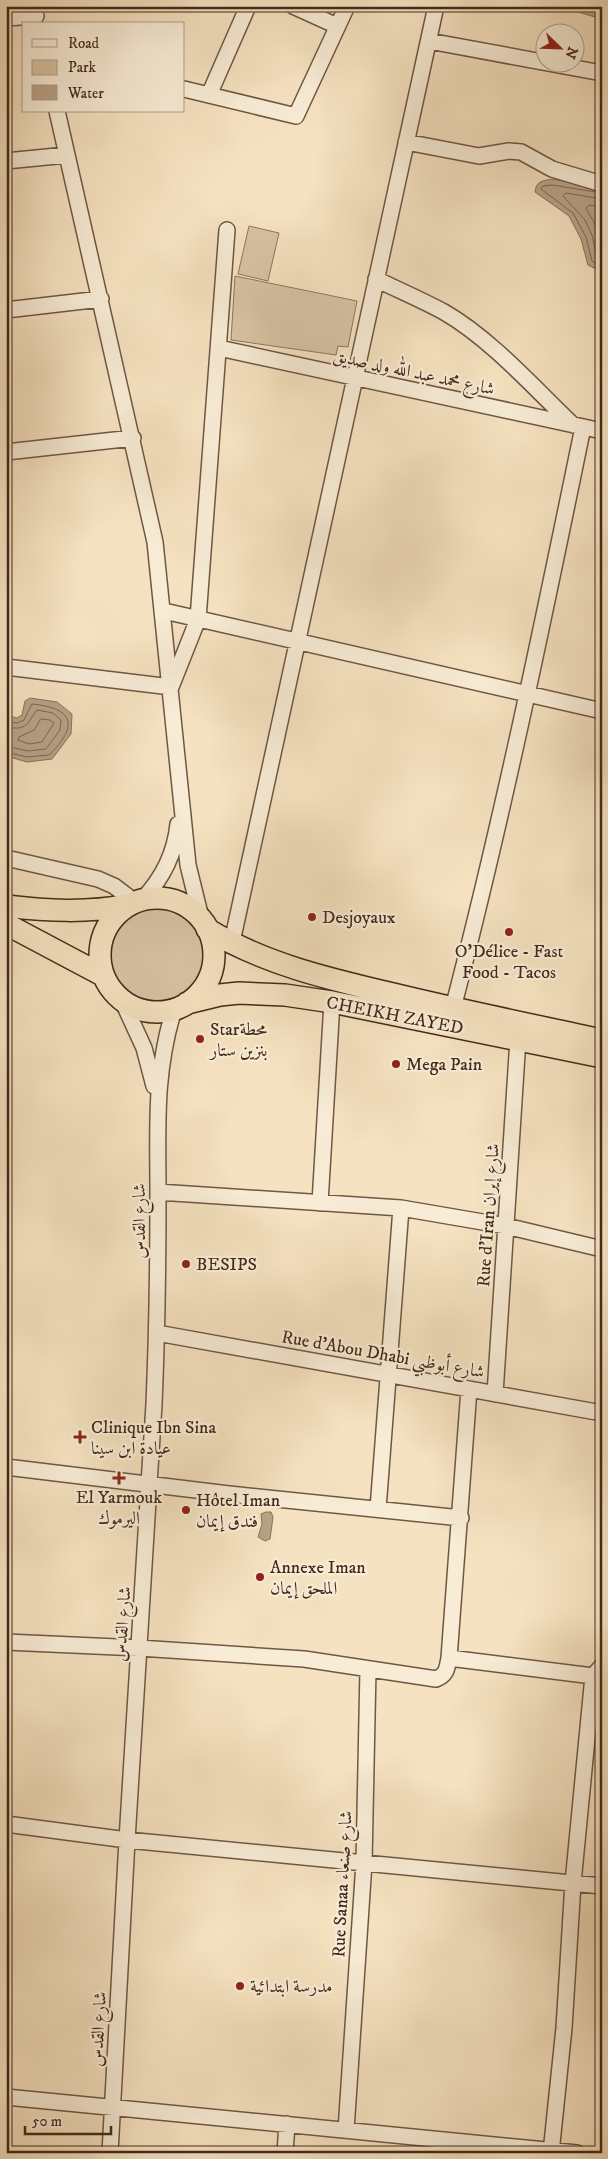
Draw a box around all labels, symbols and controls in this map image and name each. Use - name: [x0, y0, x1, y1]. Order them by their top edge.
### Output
- legend: [22, 22, 185, 112]
- north arrow: [536, 22, 586, 72]
- text: Road: [68, 34, 100, 53]
- text: N: [560, 44, 582, 62]
- text: Park: [68, 58, 97, 77]
- text: Water: [67, 84, 104, 103]
- street label: شارع محمد عبد الله ولد صديق: [330, 341, 497, 404]
- place label: Desjoyaux: [322, 907, 396, 929]
- marker: Desjoyaux: [306, 911, 318, 923]
- marker: O'Délice - Fast Food - Tacos: [503, 926, 515, 938]
- place label: O'Délice - Fast Food - Tacos: [455, 941, 563, 984]
- street label: CHEIKH ZAYED: [324, 992, 465, 1040]
- place label: Starمحطة بنزين ستار: [208, 1019, 267, 1062]
- marker: Starمحطة بنزين ستار: [194, 1033, 206, 1045]
- place label: Mega Pain: [406, 1054, 483, 1076]
- marker: Mega Pain: [390, 1058, 402, 1070]
- street label: Rue d'Iran شارع إيران: [473, 1143, 508, 1288]
- street label: شارع القدس: [129, 1183, 154, 1259]
- place label: BESIPS: [196, 1254, 257, 1276]
- marker: BESIPS: [180, 1258, 192, 1270]
- street label: Rue d'Abou Dhabi شارع أبوظبي: [279, 1323, 487, 1389]
- place label: Clinique Ibn Sina عيادة ابن سينا: [91, 1417, 217, 1460]
- marker: Clinique Ibn Sina عيادة ابن سينا: [73, 1430, 87, 1444]
- marker: El Yarmouk اليرموك: [113, 1472, 125, 1484]
- place label: El Yarmouk اليرموك: [76, 1487, 162, 1530]
- place label: Hôtel Iman فندق إيمان: [196, 1490, 281, 1533]
- marker: Hôtel Iman فندق إيمان: [180, 1504, 192, 1516]
- place label: Annexe Iman الملحق إيمان: [270, 1557, 366, 1600]
- marker: Annexe Iman الملحق إيمان: [254, 1571, 266, 1583]
- street label: شارع القدس: [109, 1586, 140, 1663]
- street label: Rue Sanaa شارع صنعاء: [328, 1810, 361, 1958]
- place label: مدرسة ابتدائية: [250, 1976, 333, 1998]
- marker: مدرسة ابتدائية: [234, 1980, 246, 1992]
- street label: شارع القدس: [86, 1991, 115, 2067]
- scale bar: [25, 2104, 111, 2136]
- text: 50 m: [32, 2112, 62, 2131]

